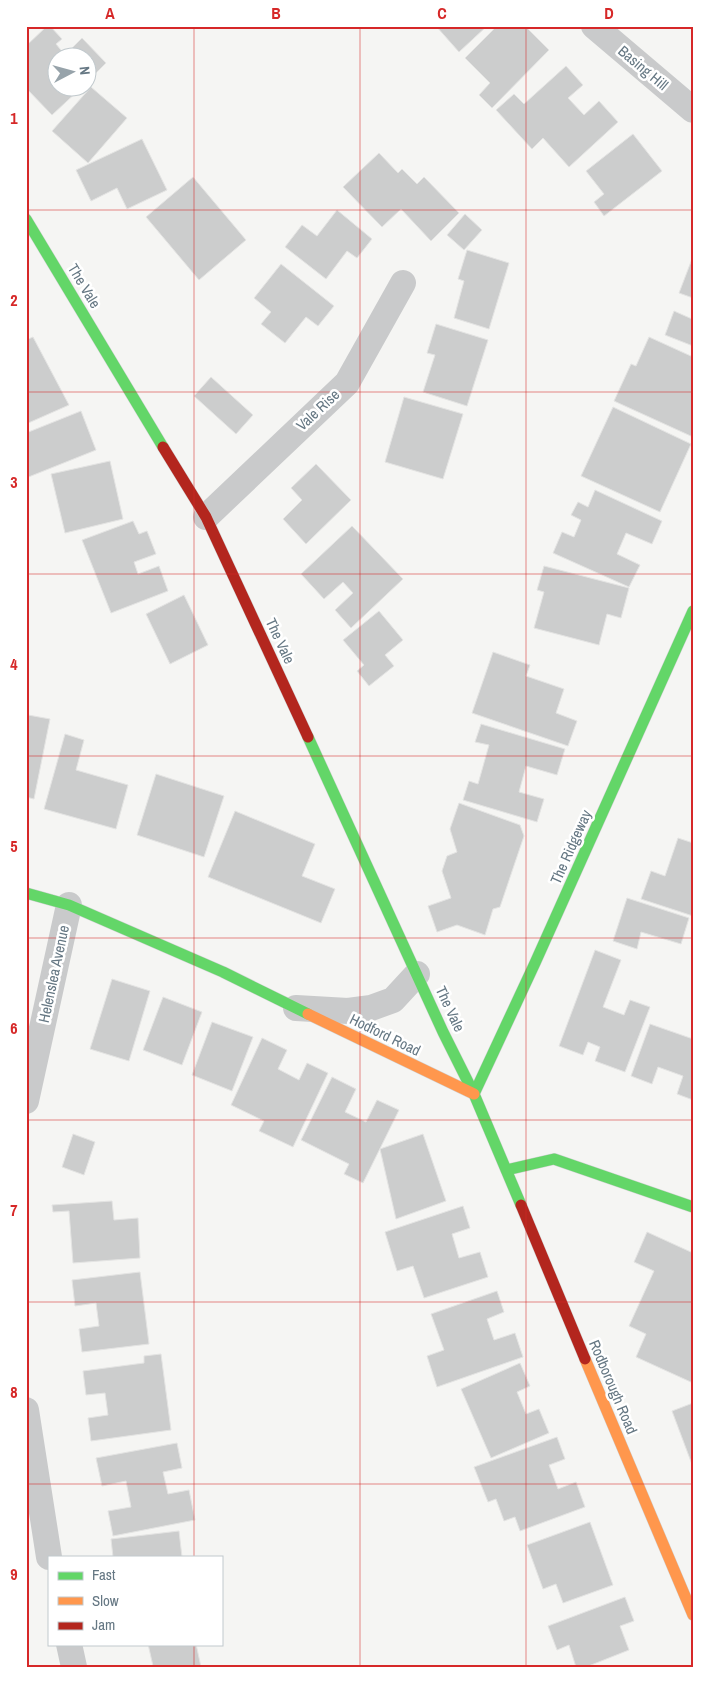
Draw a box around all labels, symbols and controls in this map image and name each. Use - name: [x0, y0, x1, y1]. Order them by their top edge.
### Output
- text: A: [105, 2, 115, 24]
- text: B: [271, 2, 281, 24]
- text: C: [437, 2, 447, 24]
- text: D: [604, 2, 614, 24]
- street label: Basing Hill: [614, 40, 673, 95]
- north arrow: [48, 48, 98, 98]
- text: N: [76, 66, 94, 76]
- text: 1: [10, 107, 18, 129]
- street label: The Vale: [63, 260, 106, 312]
- text: 2: [10, 289, 18, 311]
- street label: Vale Rise: [291, 384, 344, 435]
- text: 3: [10, 471, 18, 493]
- street label: The Vale: [261, 614, 300, 667]
- text: 4: [10, 653, 18, 675]
- street label: The Ridgeway: [545, 806, 597, 887]
- text: 5: [10, 835, 18, 857]
- street label: Helenslea Avenue: [33, 923, 74, 1024]
- street label: The Vale: [431, 982, 470, 1035]
- street label: Hodford Road: [346, 1008, 424, 1061]
- text: 6: [10, 1017, 18, 1039]
- text: 7: [10, 1199, 18, 1221]
- street label: Rodborough Road: [584, 1336, 643, 1437]
- text: 8: [10, 1381, 18, 1403]
- legend: [48, 1556, 222, 1646]
- text: 9: [10, 1563, 18, 1585]
- text: Fast: [92, 1564, 116, 1585]
- text: Slow: [92, 1590, 119, 1611]
- text: Jam: [92, 1614, 115, 1635]

